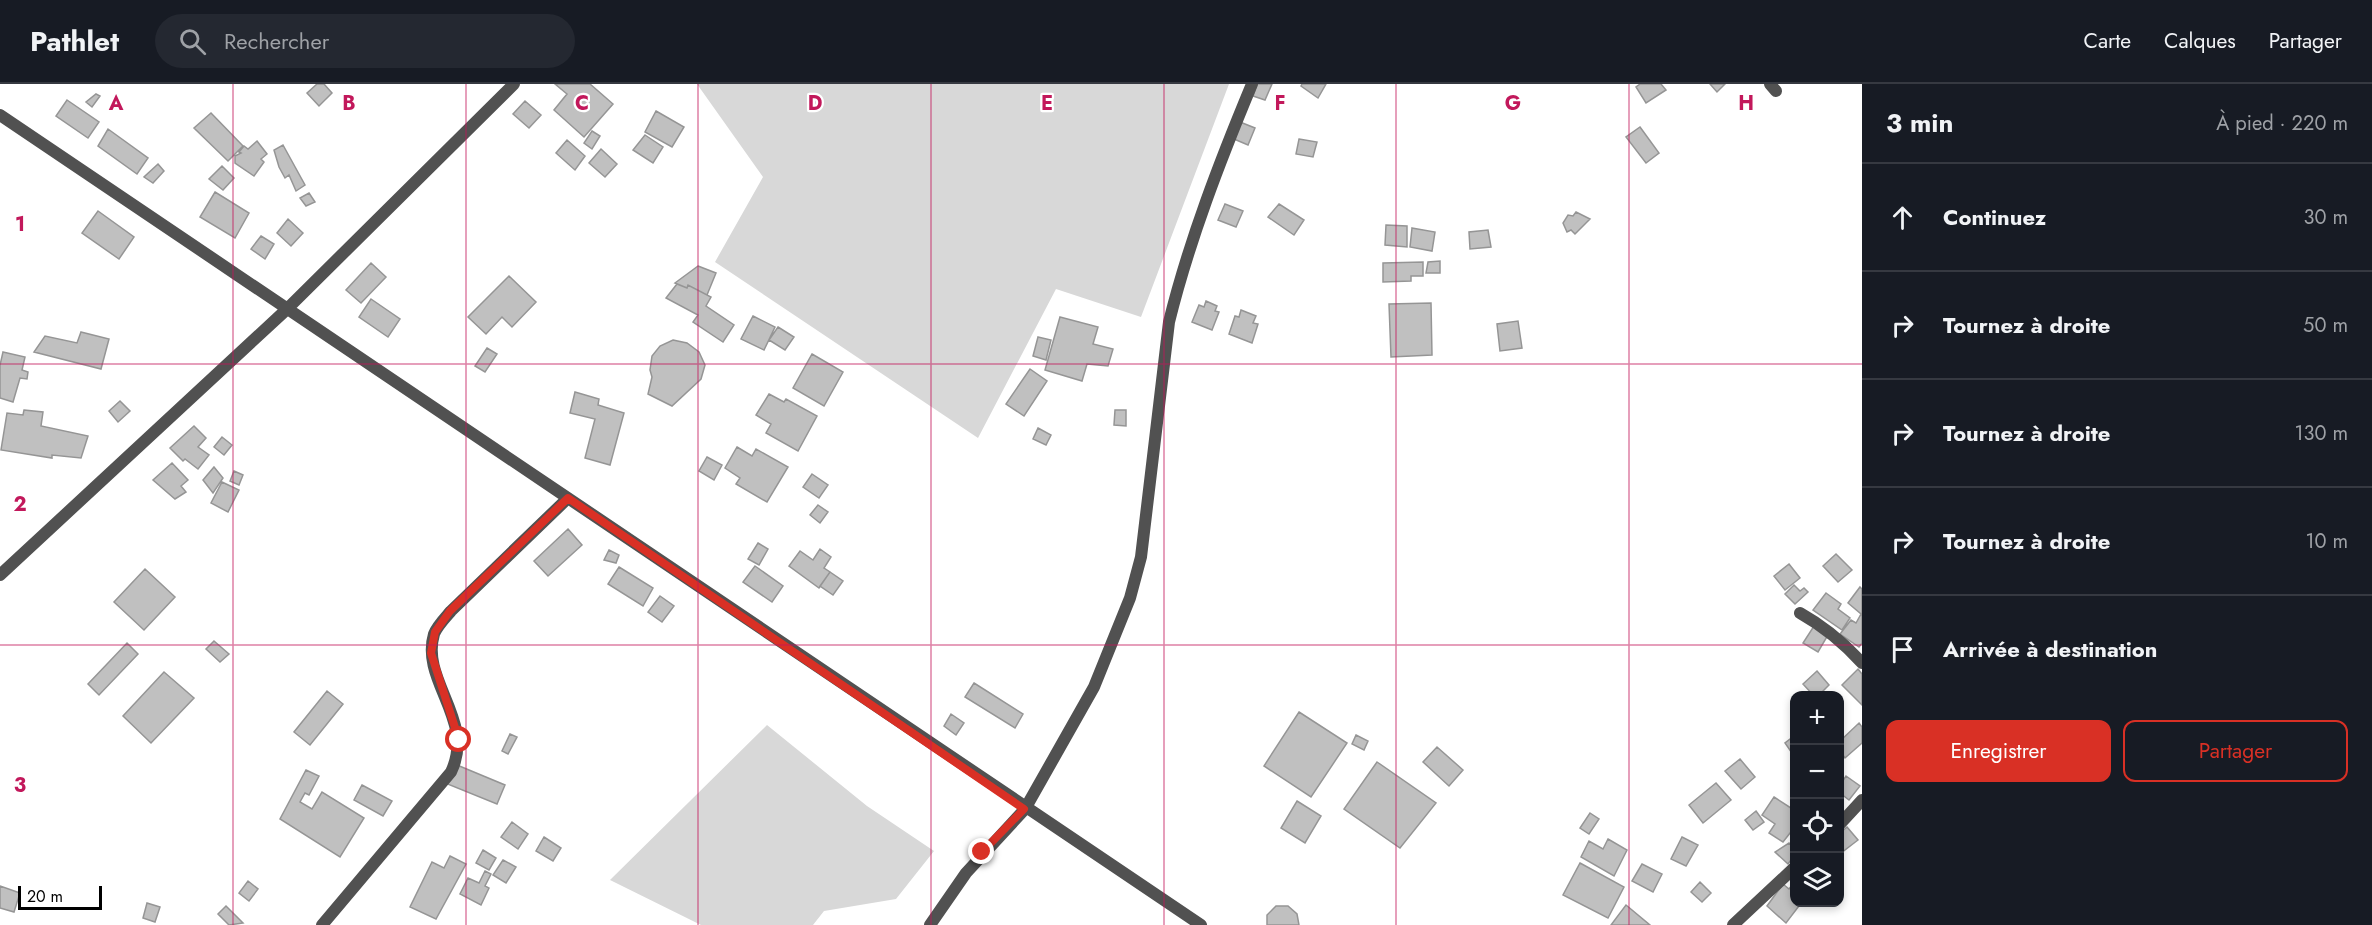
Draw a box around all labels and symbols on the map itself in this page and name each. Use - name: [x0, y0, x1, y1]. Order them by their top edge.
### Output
- text: A: [108, 89, 124, 118]
- text: B: [342, 89, 356, 118]
- text: C: [575, 89, 589, 118]
- text: D: [808, 89, 822, 118]
- text: E: [1041, 89, 1053, 118]
- text: F: [1274, 89, 1286, 118]
- text: G: [1505, 89, 1521, 118]
- text: H: [1738, 89, 1754, 118]
- text: 1: [15, 210, 25, 239]
- text: 2: [13, 490, 27, 519]
- route start: [445, 726, 471, 752]
- text: 3: [14, 771, 26, 800]
- route end: [968, 838, 994, 864]
- scale bar: [18, 883, 102, 910]

